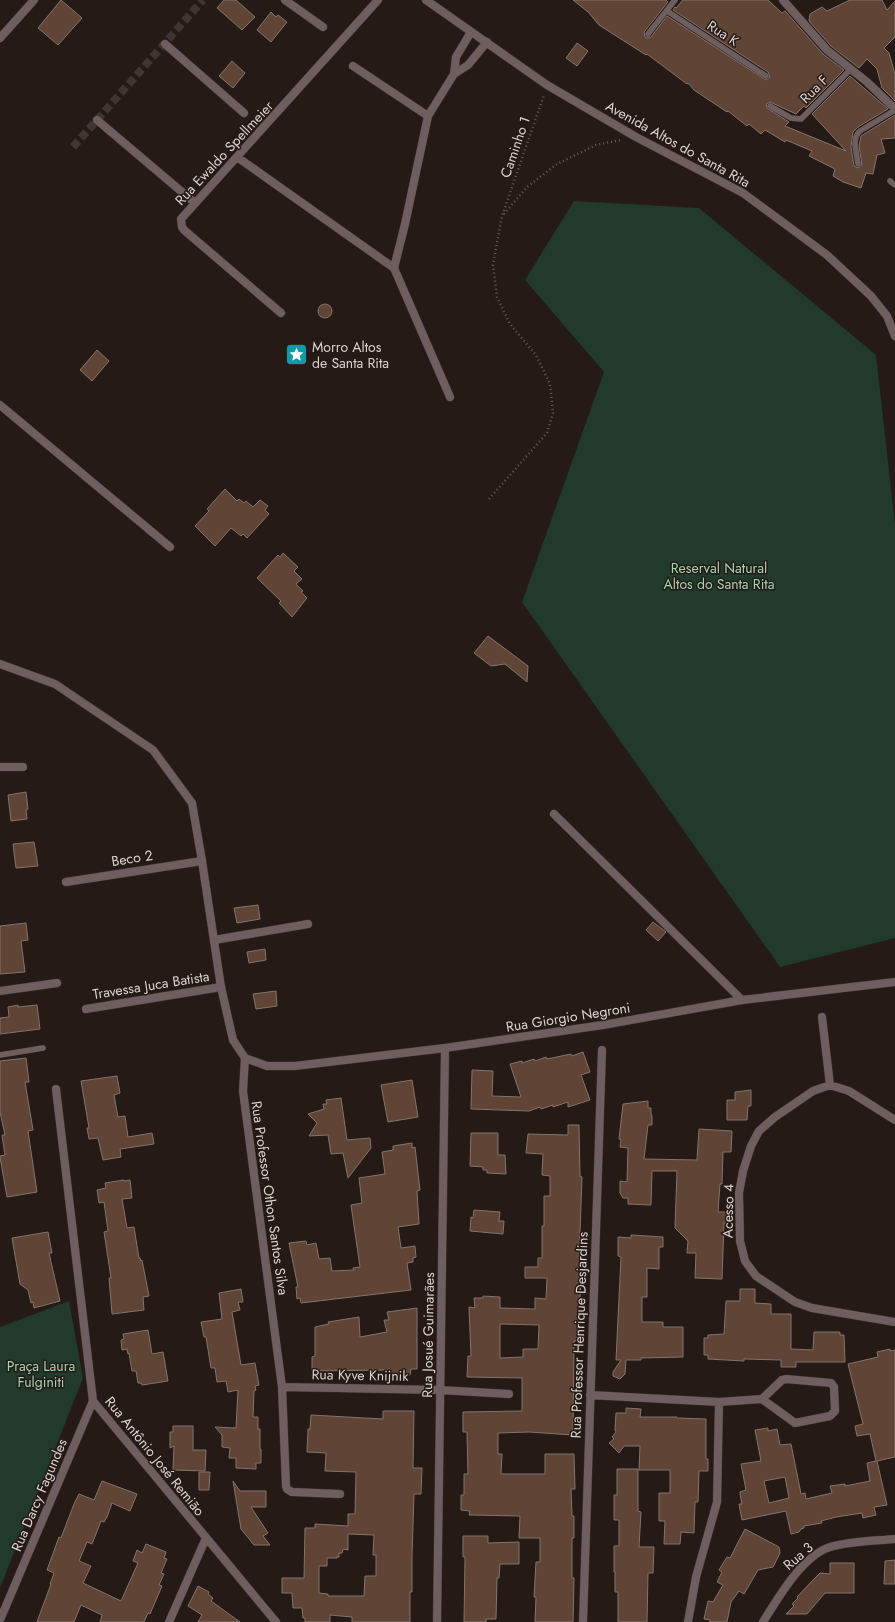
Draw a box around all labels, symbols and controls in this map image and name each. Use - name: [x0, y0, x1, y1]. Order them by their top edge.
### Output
- street label: Rua K: [703, 15, 743, 51]
- street label: Rua F: [795, 70, 833, 108]
- street label: Rua Ewaldo Spellmeier: [170, 96, 278, 210]
- street label: Avenida Altos do Santa Rita: [602, 96, 754, 192]
- street label: Caminho 1: [495, 114, 535, 180]
- place label: Morro Altos de Santa Rita: [312, 337, 389, 373]
- place icon: Morro Altos de Santa Rita: [284, 342, 310, 368]
- park label: Reserval Natural Altos do Santa Rita: [664, 558, 774, 594]
- street label: Beco 2: [110, 845, 154, 871]
- street label: Travessa Juca Batista: [91, 966, 211, 1004]
- street label: Rua Giorgio Negroni: [504, 997, 632, 1037]
- street label: Rua Professor Othon Santos Silva: [246, 1100, 294, 1296]
- street label: Acesso 4: [718, 1184, 738, 1238]
- street label: Rua Professor Henrique Desjardins: [565, 1231, 593, 1439]
- street label: Rua Josué Guimarães: [417, 1272, 439, 1398]
- park label: Praça Laura Fulginiti: [7, 1356, 75, 1392]
- street label: Rua Kyve Knijnik: [311, 1364, 409, 1386]
- street label: Rua Antônio José Remião: [100, 1392, 210, 1520]
- street label: Rua Darcy Fagundes: [6, 1435, 72, 1555]
- street label: Rua 3: [779, 1537, 818, 1575]

